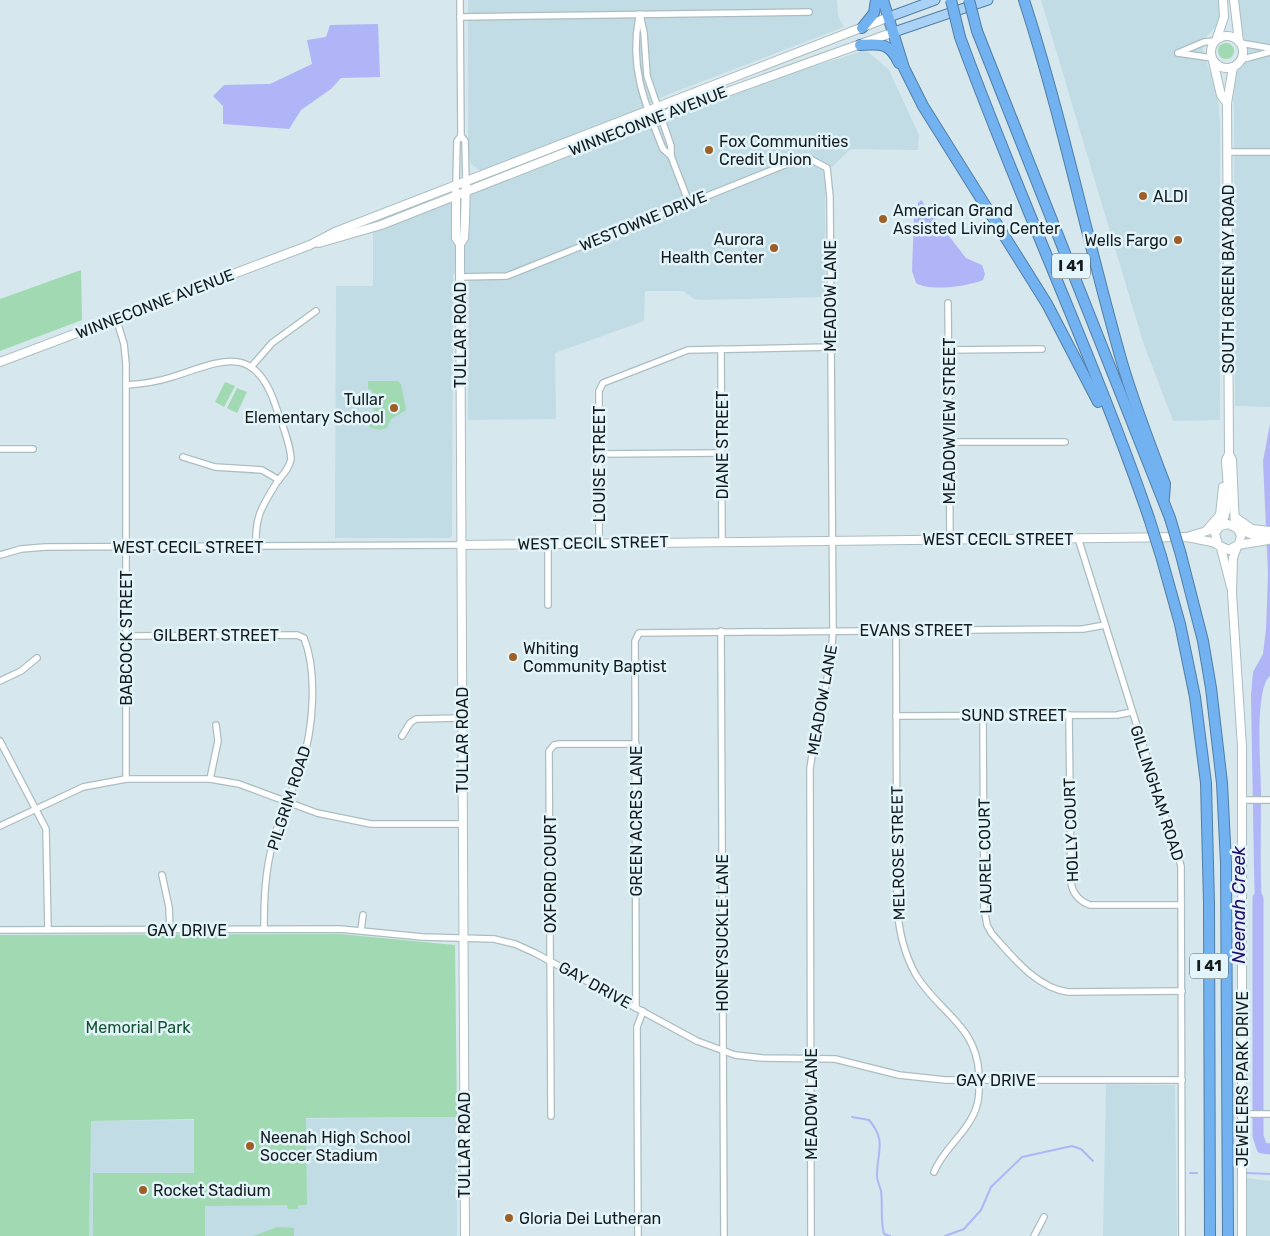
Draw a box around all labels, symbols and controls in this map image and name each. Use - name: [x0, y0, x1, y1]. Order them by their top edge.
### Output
- street label: WINNECONNE AVENUE: [566, 82, 730, 160]
- place label: Fox Communities Credit Union: [719, 132, 848, 169]
- marker: Fox Communities Credit Union: [703, 144, 715, 156]
- street label: SOUTH GREEN BAY ROAD: [1219, 184, 1238, 374]
- street label: WESTOWNE DRIVE: [577, 187, 709, 255]
- place label: ALDI: [1153, 187, 1188, 206]
- marker: ALDI: [1137, 190, 1149, 202]
- place label: American Grand Assisted Living Center: [893, 201, 1060, 238]
- marker: American Grand Assisted Living Center: [877, 213, 889, 225]
- place label: Aurora Health Center: [660, 230, 764, 267]
- place label: Wells Fargo: [1084, 231, 1168, 250]
- marker: Wells Fargo: [1172, 234, 1184, 246]
- street label: MEADOW LANE: [821, 240, 840, 352]
- marker: Aurora Health Center: [768, 242, 780, 254]
- road number: I 41: [1052, 254, 1090, 278]
- street label: WINNECONNE AVENUE: [73, 265, 237, 343]
- street label: TULLAR ROAD: [451, 282, 470, 388]
- street label: MEADOWVIEW STREET: [940, 338, 959, 504]
- place label: Tullar Elementary School: [244, 390, 384, 427]
- street label: DIANE STREET: [713, 390, 732, 500]
- marker: Tullar Elementary School: [388, 402, 400, 414]
- street label: LOUISE STREET: [590, 405, 609, 523]
- street label: WEST CECIL STREET: [922, 530, 1074, 549]
- street label: WEST CECIL STREET: [517, 532, 669, 554]
- street label: WEST CECIL STREET: [112, 538, 264, 557]
- street label: BABCOCK STREET: [117, 570, 136, 706]
- street label: EVANS STREET: [859, 621, 973, 640]
- street label: GILBERT STREET: [153, 626, 279, 645]
- place label: Whiting Community Baptist: [523, 639, 667, 676]
- street label: MEADOW LANE: [803, 643, 841, 757]
- marker: Whiting Community Baptist: [507, 651, 519, 663]
- street label: TULLAR ROAD: [453, 687, 472, 793]
- street label: SUND STREET: [961, 706, 1067, 725]
- street label: GILLINGHAM ROAD: [1126, 723, 1188, 863]
- street label: PILGRIM ROAD: [263, 743, 315, 853]
- street label: GREEN ACRES LANE: [627, 745, 646, 897]
- street label: HOLLY COURT: [1060, 777, 1082, 883]
- street label: MELROSE STREET: [887, 786, 909, 920]
- street label: LAUREL COURT: [974, 798, 996, 914]
- street label: OXFORD COURT: [541, 815, 560, 933]
- water label: Neenah Creek: [1228, 845, 1250, 964]
- street label: HONEYSUCKLE LANE: [713, 854, 732, 1012]
- street label: GAY DRIVE: [147, 921, 227, 940]
- road number: I 41: [1190, 954, 1228, 978]
- street label: GAY DRIVE: [555, 957, 635, 1013]
- street label: JEWELERS PARK DRIVE: [1233, 991, 1252, 1167]
- park label: Memorial Park: [86, 1018, 191, 1037]
- street label: MEADOW LANE: [802, 1048, 821, 1160]
- street label: GAY DRIVE: [956, 1071, 1036, 1090]
- street label: TULLAR ROAD: [455, 1092, 474, 1198]
- place label: Neenah High School Soccer Stadium: [260, 1128, 411, 1165]
- marker: Neenah High School Soccer Stadium: [244, 1140, 256, 1152]
- place label: Rocket Stadium: [153, 1181, 271, 1200]
- marker: Rocket Stadium: [137, 1184, 149, 1196]
- place label: Gloria Dei Lutheran: [519, 1209, 661, 1228]
- marker: Gloria Dei Lutheran: [503, 1212, 515, 1224]

